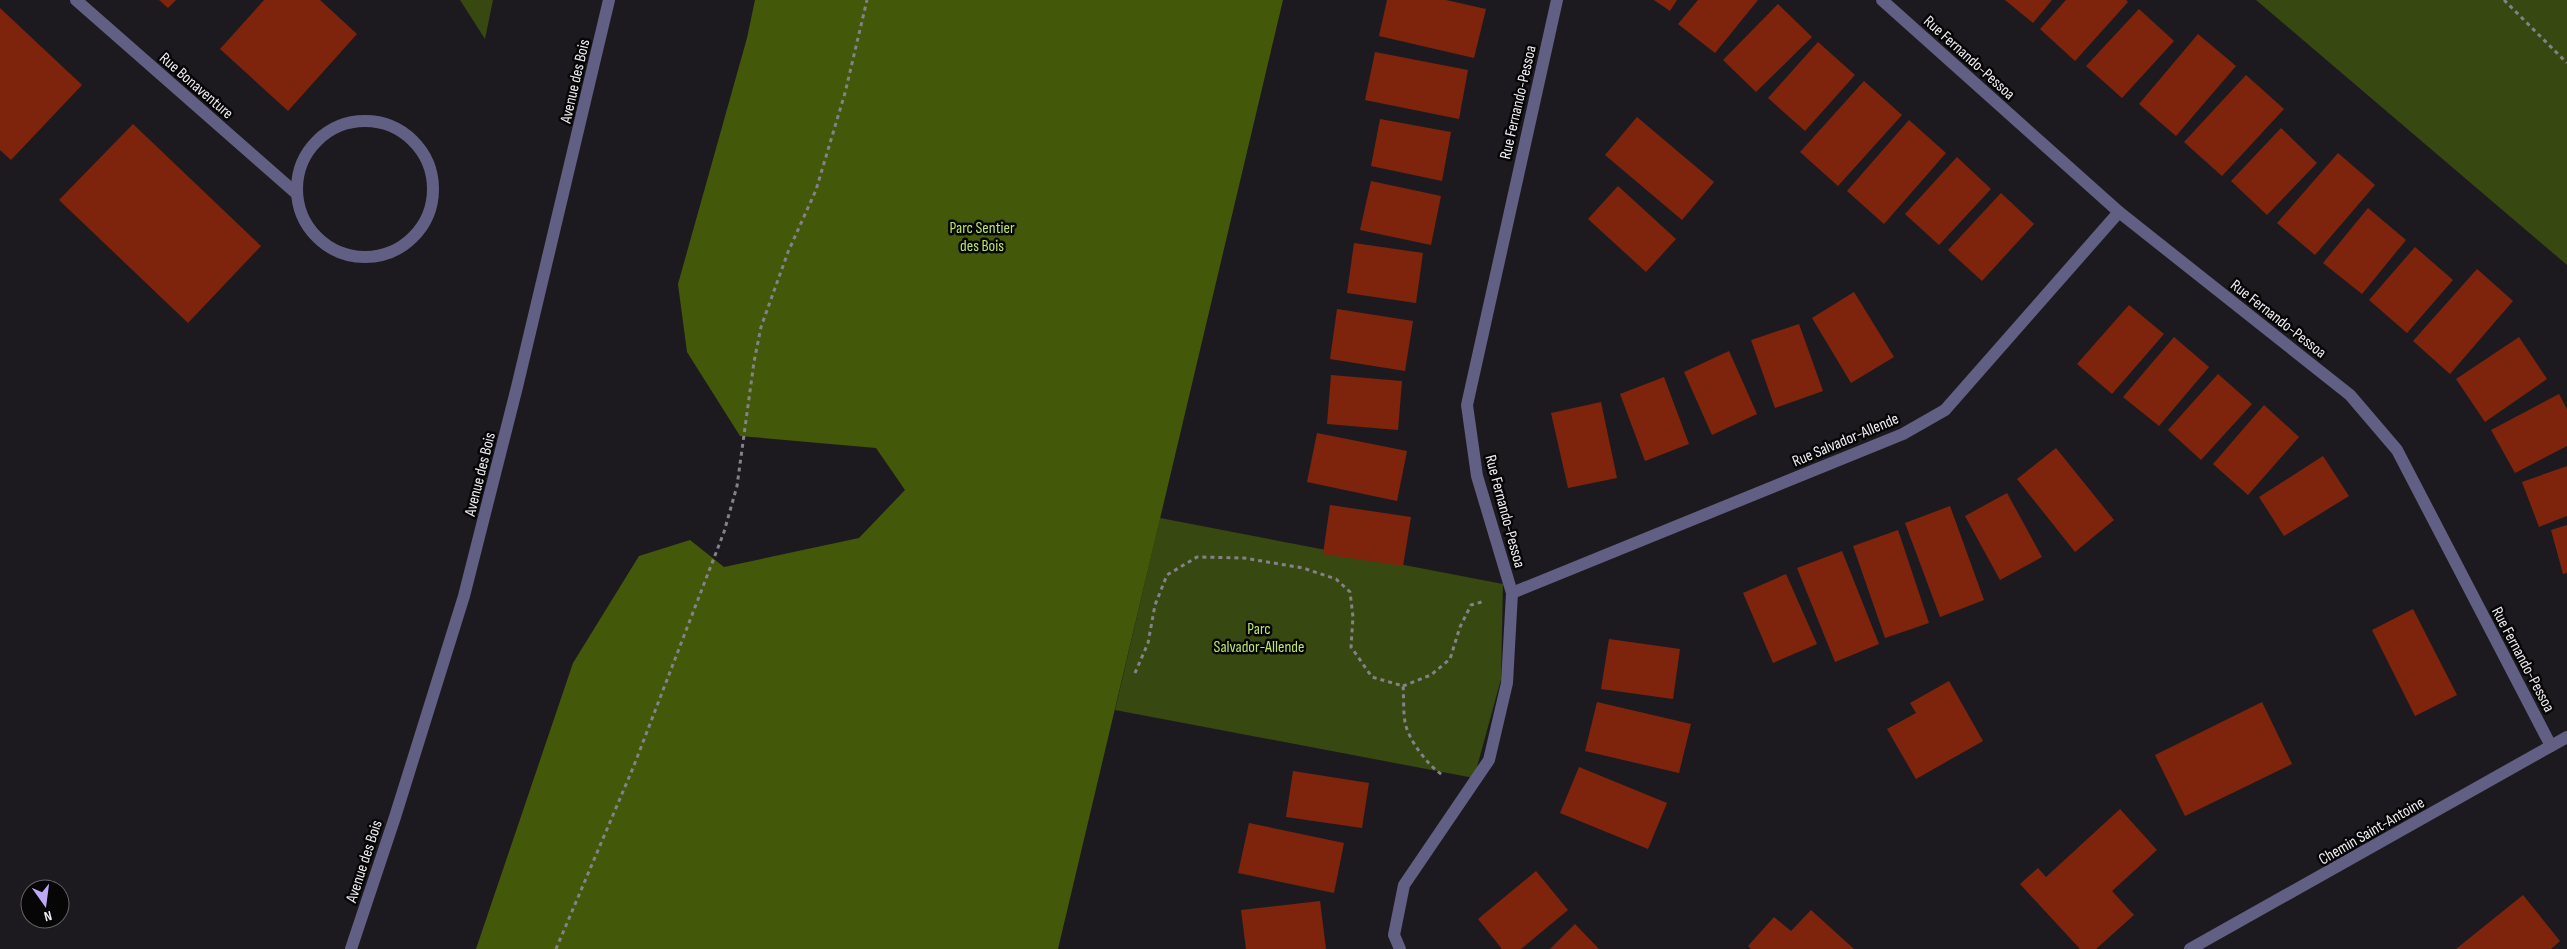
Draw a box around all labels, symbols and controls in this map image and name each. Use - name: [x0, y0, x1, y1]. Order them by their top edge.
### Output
- street label: Rue Fernando-Pessoa: [1919, 12, 2019, 104]
- street label: Avenue des Bois: [556, 37, 594, 126]
- street label: Rue Fernando-Pessoa: [1496, 44, 1541, 161]
- street label: Rue Bonaventure: [155, 49, 237, 123]
- park label: Parc Sentier des Bois: [949, 219, 1015, 256]
- street label: Rue Fernando-Pessoa: [2226, 276, 2330, 362]
- street label: Rue Salvador-Allende: [1789, 409, 1902, 471]
- street label: Avenue des Bois: [461, 430, 500, 519]
- street label: Rue Fernando-Pessoa: [1480, 453, 1529, 570]
- street label: Rue Fernando-Pessoa: [2487, 604, 2558, 715]
- park label: Parc Salvador-Allende: [1214, 620, 1304, 657]
- street label: Chemin Saint-Antoine: [2316, 793, 2428, 869]
- street label: Avenue des Bois: [342, 818, 387, 906]
- north arrow: [20, 879, 70, 929]
- text: N: [42, 907, 54, 925]

